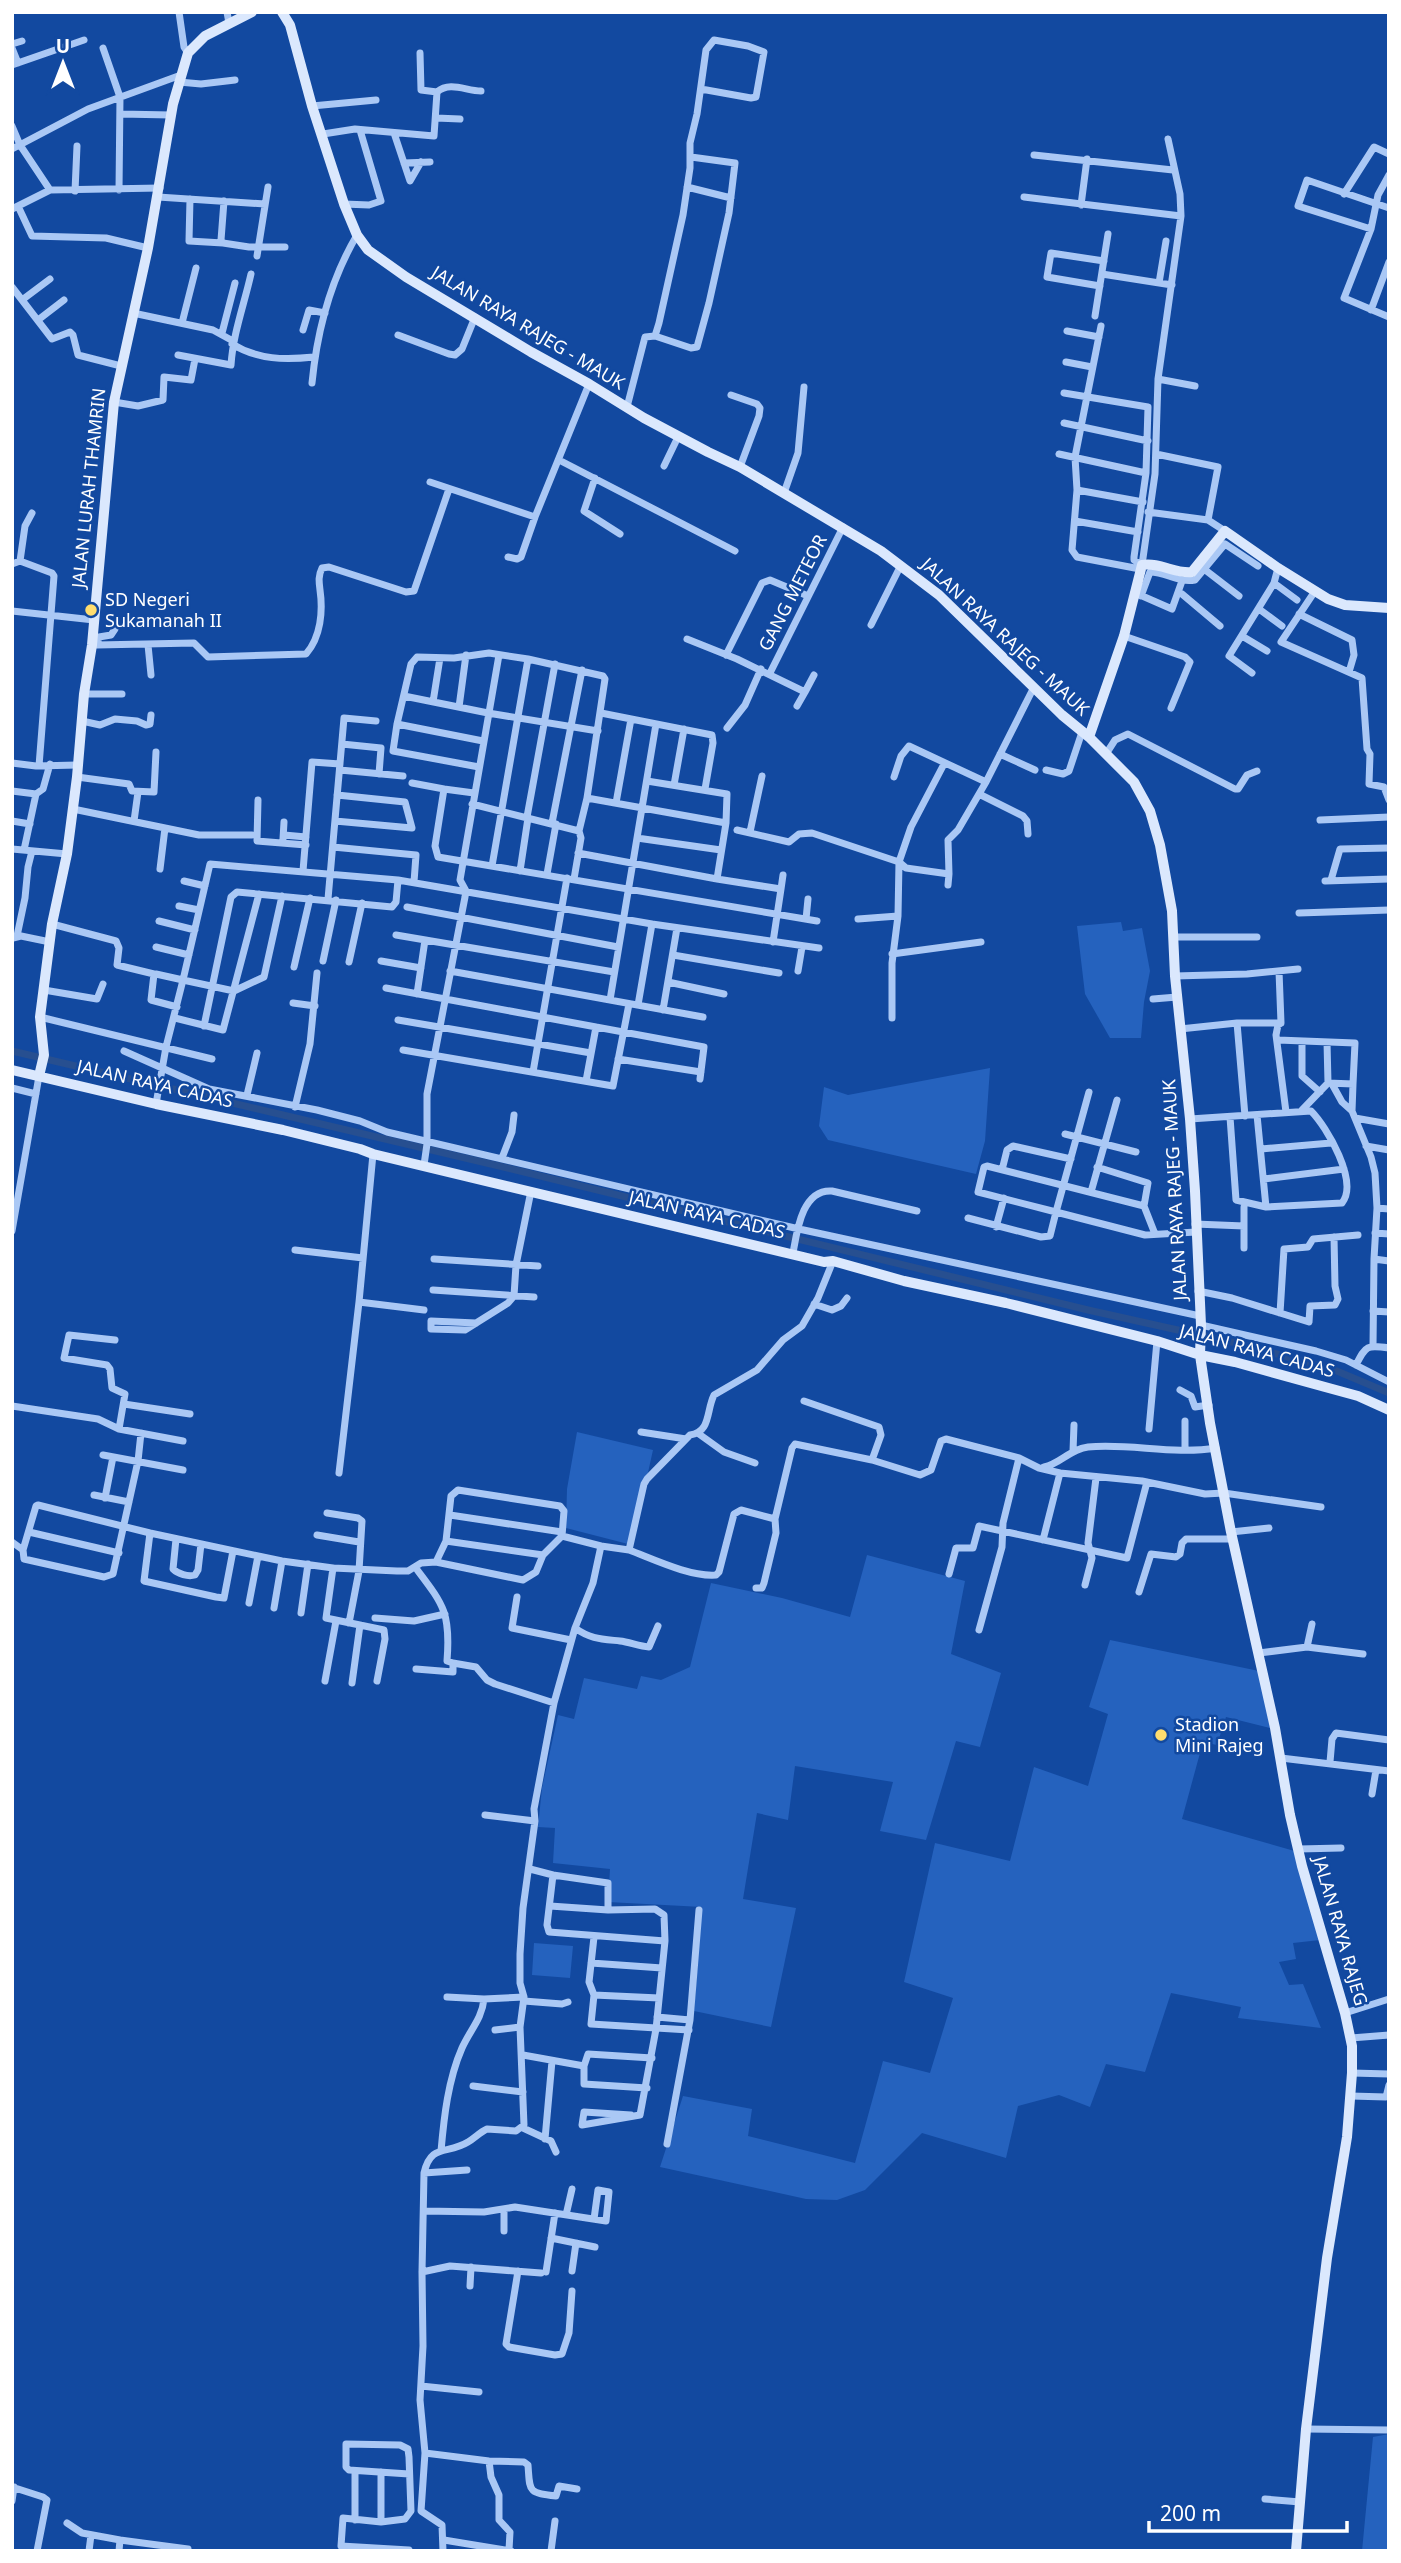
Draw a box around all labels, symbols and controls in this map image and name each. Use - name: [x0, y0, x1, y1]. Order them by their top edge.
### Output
- north arrow: [28, 28, 98, 98]
- text: U: [56, 33, 70, 59]
- street label: JALAN RAYA RAJEG - MAUK: [426, 259, 630, 395]
- street label: JALAN LURAH THAMRIN: [65, 387, 110, 591]
- street label: GANG METEOR: [752, 530, 832, 655]
- street label: JALAN RAYA RAJEG - MAUK: [915, 551, 1095, 721]
- place label: SD Negeri Sukamanah II: [105, 587, 222, 632]
- marker: SD Negeri Sukamanah II: [83, 602, 99, 618]
- street label: JALAN RAYA CADAS: [73, 1053, 236, 1113]
- street label: JALAN RAYA RAJEG - MAUK: [1156, 1078, 1192, 1303]
- street label: JALAN RAYA CADAS: [625, 1184, 788, 1244]
- street label: JALAN RAYA CADAS: [1175, 1317, 1338, 1382]
- place label: Stadion Mini Rajeg: [1175, 1712, 1264, 1757]
- marker: Stadion Mini Rajeg: [1153, 1727, 1169, 1743]
- street label: JALAN RAYA RAJEG: [1308, 1851, 1374, 2008]
- scale bar: [1149, 2490, 1347, 2534]
- text: 200 m: [1160, 2499, 1221, 2527]

